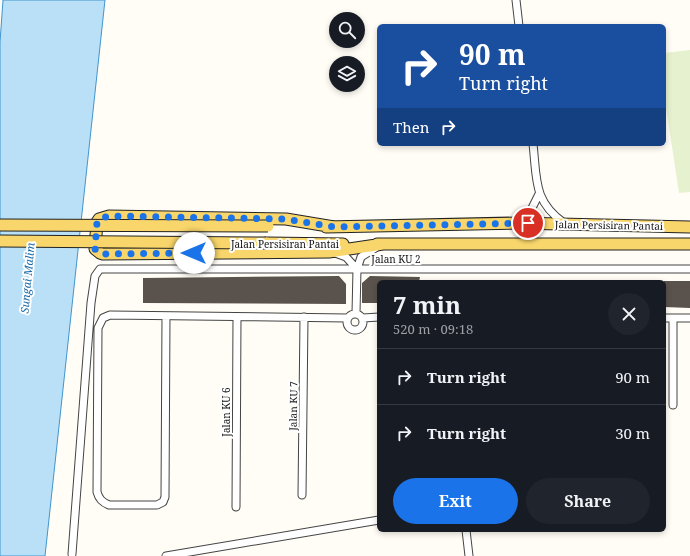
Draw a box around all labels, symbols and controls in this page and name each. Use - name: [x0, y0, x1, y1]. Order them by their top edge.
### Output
- map controls: [329, 12, 365, 92]
- button: search: [329, 12, 365, 48]
- text: 90 m: [459, 35, 526, 73]
- icon: right: [393, 40, 445, 92]
- button: layers: [329, 56, 365, 92]
- text: Turn right: [459, 71, 548, 95]
- icon: right: [437, 116, 459, 138]
- text: Then: [393, 117, 429, 137]
- pin: [511, 206, 545, 240]
- icon: arrive: [517, 212, 539, 234]
- street label: Jalan Persisiran Pantai: [554, 217, 664, 233]
- position arrow: [173, 232, 215, 274]
- street label: Jalan Persisiran Pantai: [230, 237, 340, 251]
- water label: Sungai Malim: [16, 242, 38, 314]
- street label: Jalan KU 2: [370, 252, 421, 266]
- text: 7 min: [393, 288, 461, 321]
- button: close: [608, 293, 650, 335]
- text: 520 m · 09:18: [393, 320, 473, 338]
- icon: right: [393, 366, 415, 388]
- text: Turn right: [427, 367, 506, 387]
- text: 90 m: [615, 367, 650, 387]
- street label: Jalan KU 7: [286, 381, 300, 432]
- street label: Jalan KU 6: [219, 387, 233, 438]
- icon: right: [393, 422, 415, 444]
- text: Turn right: [427, 423, 506, 443]
- text: 30 m: [615, 423, 650, 443]
- button: Exit: [393, 478, 518, 524]
- button: Share: [526, 478, 650, 524]

